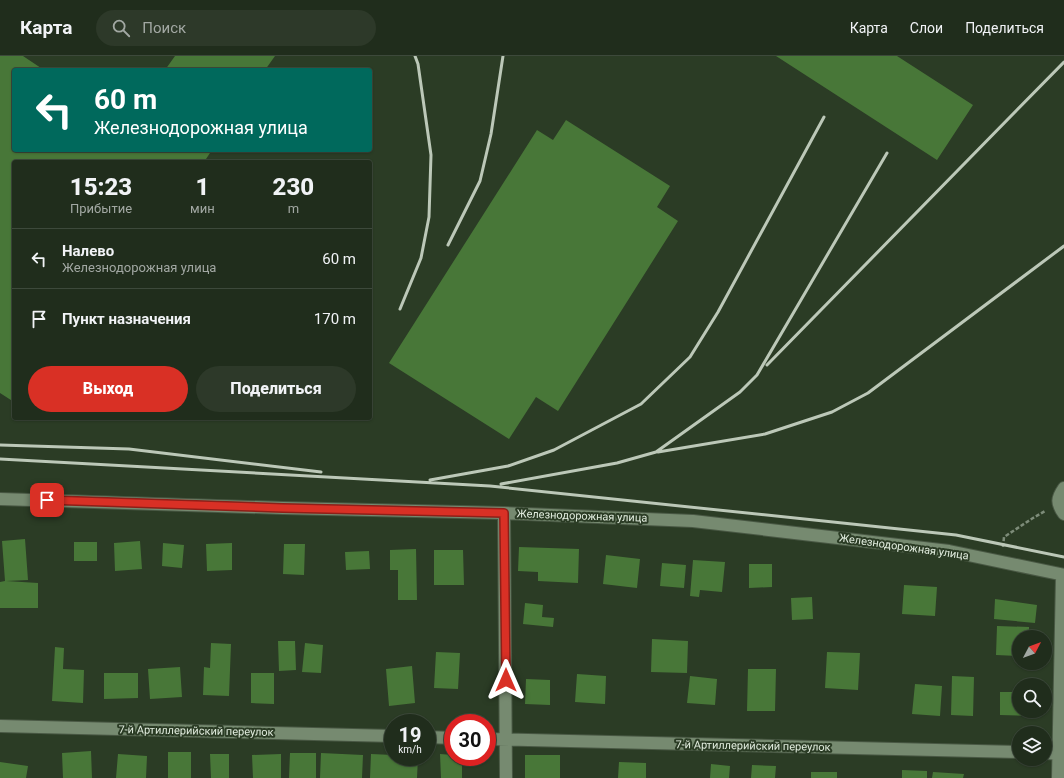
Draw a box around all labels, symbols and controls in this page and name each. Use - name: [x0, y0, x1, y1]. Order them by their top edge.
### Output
- search box: [96, 10, 376, 46]
- text: Карта: [20, 16, 72, 39]
- icon: search: [110, 17, 132, 39]
- text: Поиск: [142, 19, 186, 37]
- text: Карта: [850, 20, 888, 36]
- text: Слои: [910, 20, 943, 36]
- text: Поделиться: [965, 20, 1044, 36]
- text: 60 m: [94, 83, 157, 116]
- icon: left: [28, 84, 80, 136]
- text: Железнодорожная улица: [94, 117, 308, 138]
- text: 15:23: [70, 173, 132, 201]
- text: 1: [195, 173, 209, 201]
- text: 230: [273, 173, 314, 201]
- text: Прибытие: [70, 201, 132, 216]
- text: мин: [190, 201, 215, 216]
- text: m: [288, 201, 299, 216]
- text: Налево: [62, 242, 114, 260]
- icon: left: [28, 248, 50, 270]
- text: 60 m: [322, 250, 356, 268]
- text: Железнодорожная улица: [62, 260, 216, 275]
- icon: arrive: [28, 308, 50, 330]
- text: Пункт назначения: [62, 310, 191, 328]
- text: 170 m: [314, 310, 356, 328]
- button: Выход: [28, 366, 188, 412]
- button: Поделиться: [196, 366, 356, 412]
- pin: [30, 483, 64, 517]
- icon: arrive: [36, 489, 58, 511]
- street label: Железнодорожная улица: [516, 507, 648, 525]
- street label: Железнодорожная улица: [838, 531, 970, 563]
- north arrow: [1012, 630, 1052, 670]
- map controls: [1012, 630, 1052, 766]
- position arrow: [485, 659, 527, 701]
- button: search: [1012, 678, 1052, 718]
- speed limit sign: 30: [444, 714, 496, 766]
- street label: 7-й Артиллерийский переулок: [118, 723, 274, 739]
- text: 19: [399, 723, 421, 747]
- button: layers: [1012, 726, 1052, 766]
- street label: 7-й Артиллерийский переулок: [675, 738, 831, 754]
- text: km/h: [398, 744, 422, 755]

